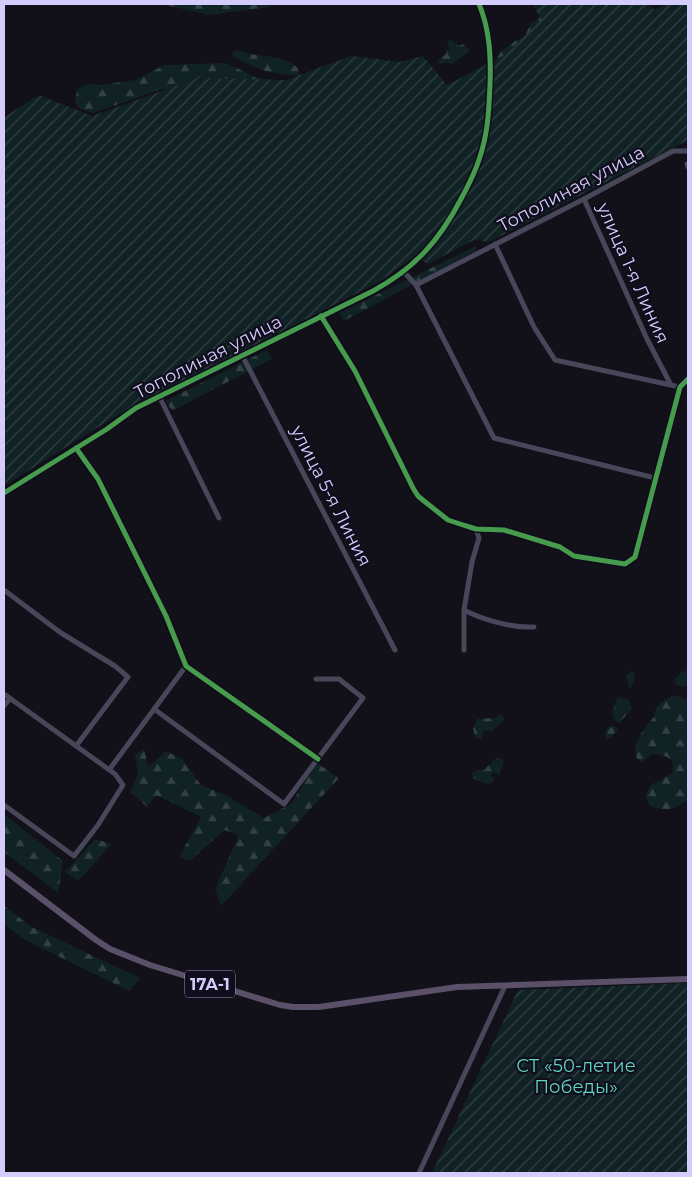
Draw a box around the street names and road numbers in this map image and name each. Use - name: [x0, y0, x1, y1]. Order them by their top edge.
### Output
- street label: Тополиная улица: [494, 141, 648, 237]
- street label: улица 1-я Линия: [592, 198, 674, 347]
- street label: Тополиная улица: [130, 310, 286, 404]
- street label: улица 5-я Линия: [286, 421, 376, 570]
- road number: 17А-1: [185, 971, 235, 998]

